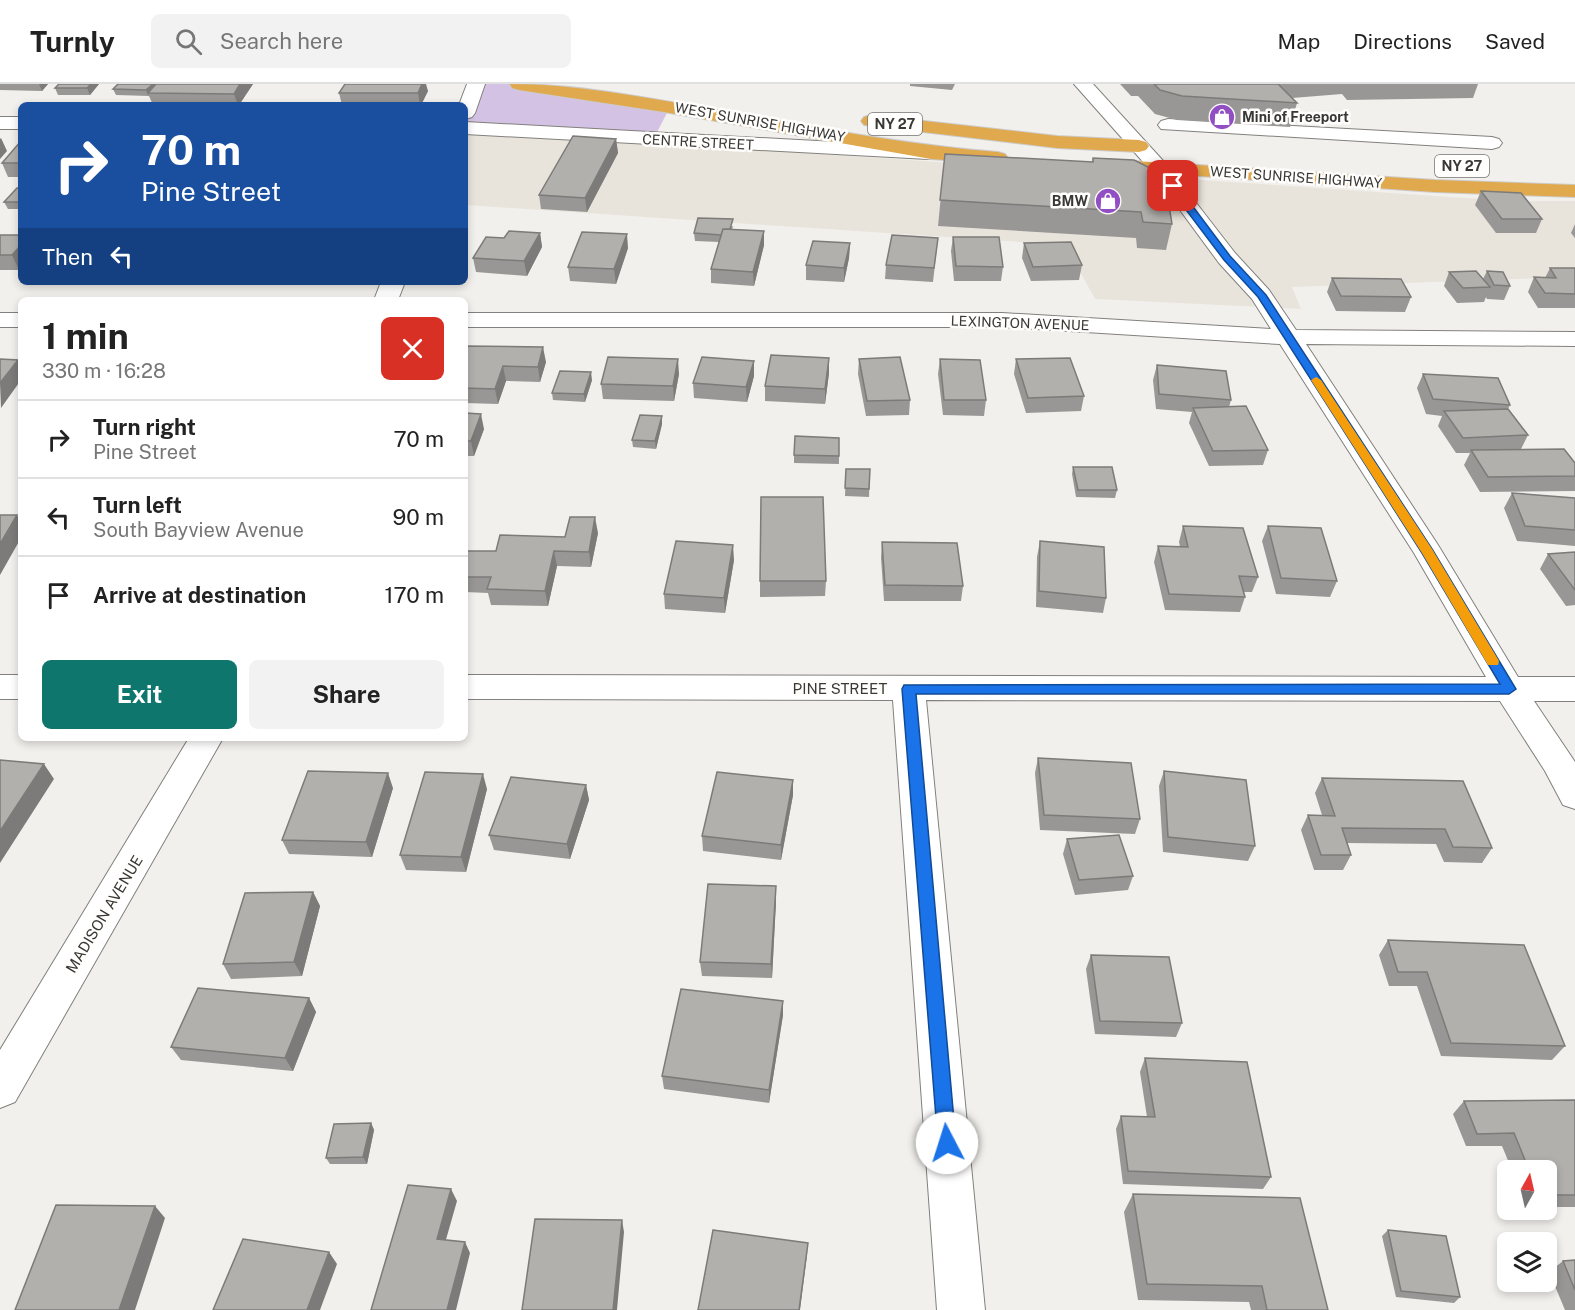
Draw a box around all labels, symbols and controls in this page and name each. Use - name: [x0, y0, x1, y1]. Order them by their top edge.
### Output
- search box: [151, 14, 571, 68]
- text: Turnly: [30, 25, 115, 58]
- icon: search: [172, 25, 205, 58]
- text: Search here: [220, 28, 343, 54]
- text: Map: [1278, 29, 1320, 54]
- text: Directions: [1353, 29, 1452, 54]
- text: Saved: [1485, 29, 1545, 54]
- street label: WEST SUNRISE HIGHWAY: [674, 99, 847, 145]
- shop icon: Mini of Freeport: [1207, 102, 1237, 132]
- place label: Mini of Freeport: [1242, 109, 1349, 125]
- road number: NY 27: [868, 113, 922, 135]
- text: 70 m: [141, 125, 241, 174]
- icon: right: [42, 126, 120, 204]
- street label: CENTRE STREET: [642, 131, 754, 153]
- road number: NY 27: [1435, 155, 1489, 177]
- pin: [1147, 160, 1198, 211]
- street label: WEST SUNRISE HIGHWAY: [1209, 163, 1383, 191]
- icon: arrive: [1156, 169, 1189, 202]
- text: Pine Street: [141, 175, 281, 207]
- shop icon: BMW: [1093, 186, 1123, 216]
- place label: BMW: [1052, 193, 1088, 209]
- icon: left: [105, 240, 138, 273]
- text: Then: [42, 244, 93, 270]
- street label: LEXINGTON AVENUE: [950, 313, 1090, 333]
- text: 1 min: [42, 315, 129, 357]
- button: close: [381, 317, 444, 380]
- text: 330 m · 16:28: [42, 359, 166, 383]
- text: Turn right: [93, 414, 196, 440]
- icon: right: [42, 423, 75, 456]
- text: 70 m: [393, 426, 444, 452]
- text: Pine Street: [93, 440, 197, 464]
- text: Turn left: [93, 492, 182, 518]
- icon: left: [42, 501, 75, 534]
- text: 90 m: [393, 504, 444, 530]
- text: South Bayview Avenue: [93, 518, 304, 542]
- icon: arrive: [42, 579, 75, 612]
- text: Arrive at destination: [93, 582, 306, 608]
- text: 170 m: [384, 582, 444, 608]
- button: Exit: [42, 660, 237, 729]
- button: Share: [249, 660, 444, 729]
- street label: PINE STREET: [793, 680, 887, 697]
- street label: MADISON AVENUE: [62, 852, 146, 976]
- position arrow: [915, 1111, 979, 1175]
- north arrow: [1497, 1160, 1557, 1220]
- map controls: [1497, 1160, 1557, 1292]
- button: layers: [1497, 1232, 1557, 1292]

